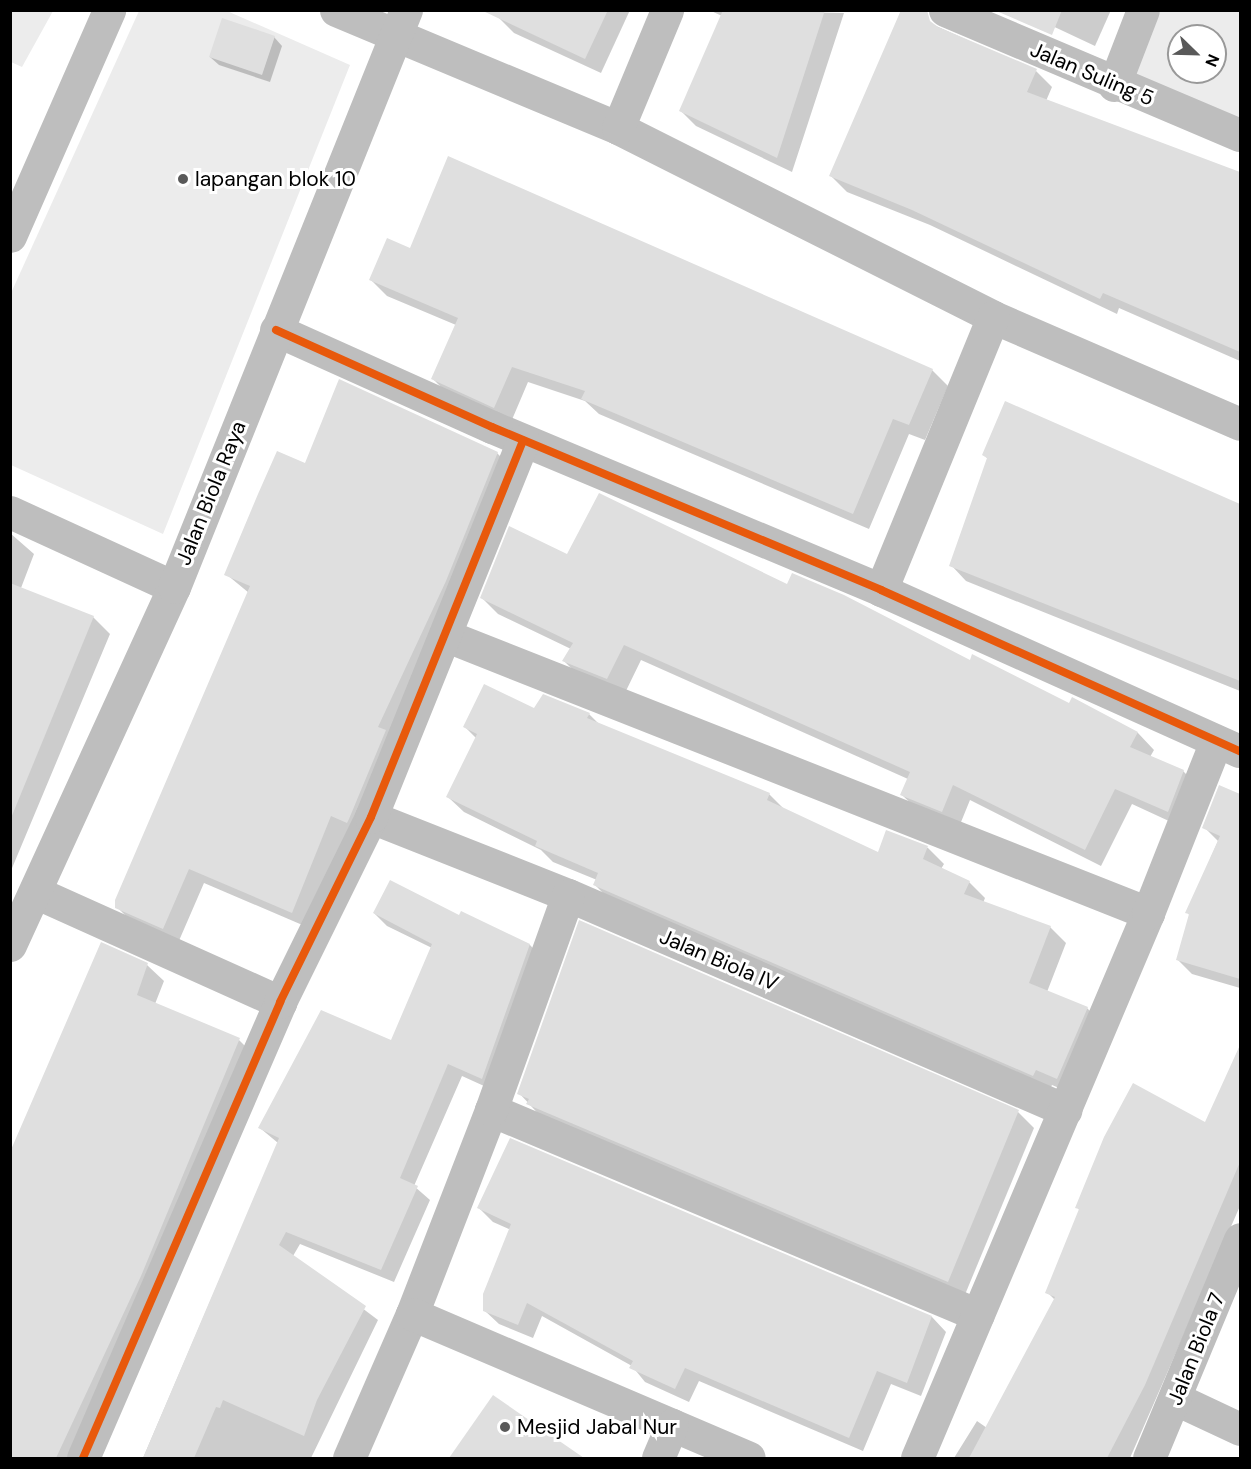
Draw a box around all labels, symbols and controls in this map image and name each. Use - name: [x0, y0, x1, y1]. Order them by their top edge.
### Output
- north arrow: [1167, 24, 1227, 84]
- street label: Jalan Suling 5: [1026, 37, 1158, 111]
- text: N: [1200, 51, 1224, 70]
- place label: lapangan blok 10: [195, 166, 356, 192]
- marker: lapangan blok 10: [176, 172, 190, 186]
- street label: Jalan Biola Raya: [171, 417, 251, 569]
- street label: Jalan Biola IV: [656, 924, 782, 996]
- street label: Jalan Biola 7: [1162, 1289, 1230, 1409]
- place label: Mesjid Jabal Nur: [517, 1414, 677, 1440]
- marker: Mesjid Jabal Nur: [498, 1420, 512, 1434]

